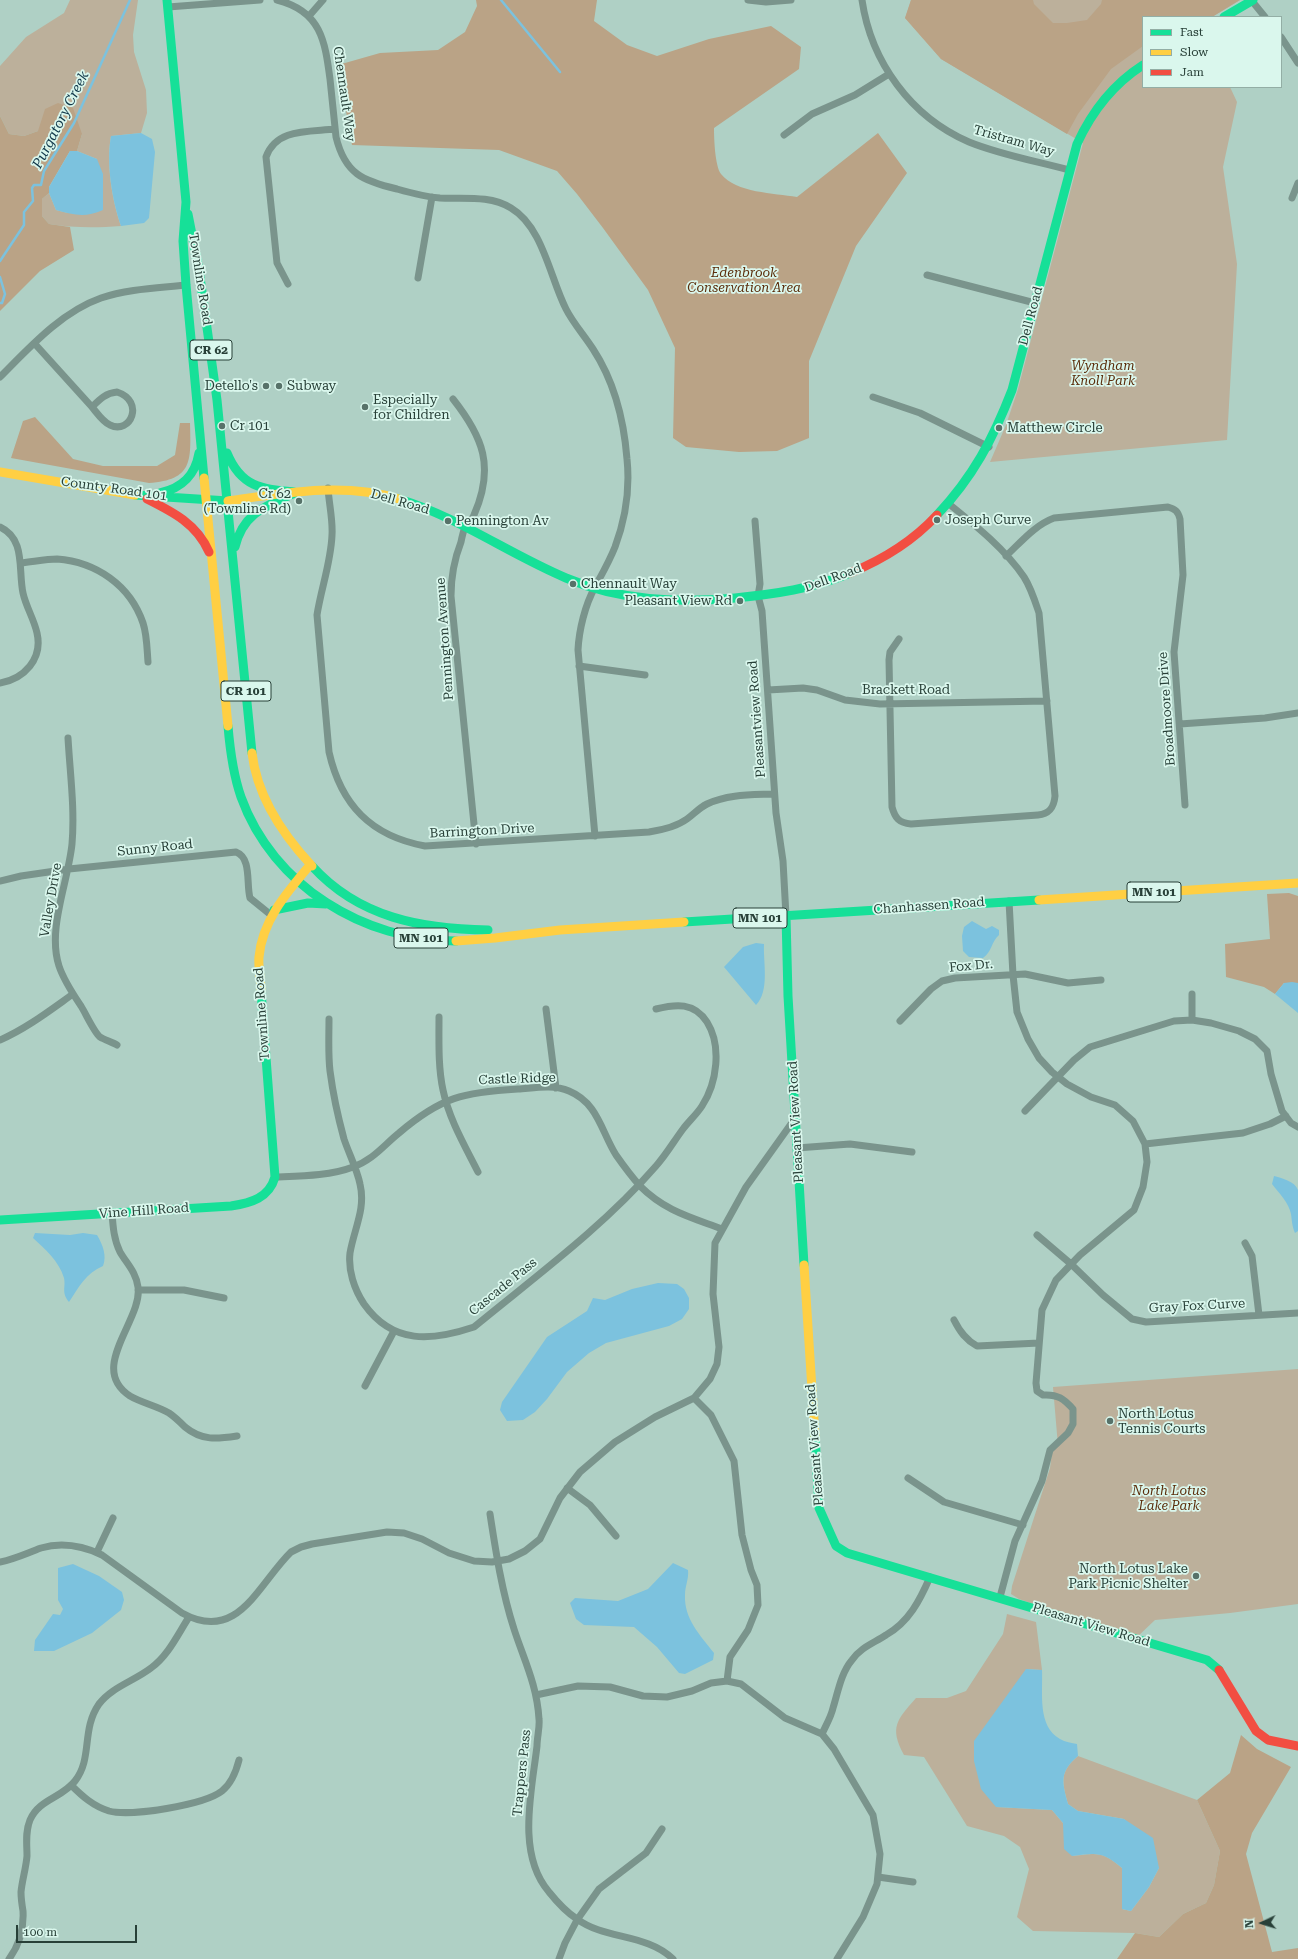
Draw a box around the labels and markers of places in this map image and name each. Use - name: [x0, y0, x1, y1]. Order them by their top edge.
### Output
- place label: Detello's: [205, 378, 258, 394]
- place label: Subway: [287, 378, 336, 394]
- marker: Detello's: [261, 381, 271, 391]
- marker: Subway: [274, 381, 284, 391]
- place label: Especially for Children: [373, 392, 450, 423]
- marker: Especially for Children: [360, 402, 370, 412]
- place label: Cr 101: [230, 418, 270, 434]
- place label: Matthew Circle: [1007, 420, 1103, 436]
- marker: Cr 101: [217, 421, 227, 431]
- marker: Matthew Circle: [994, 423, 1004, 433]
- place label: Cr 62 (Townline Rd): [204, 486, 291, 517]
- marker: Cr 62 (Townline Rd): [294, 496, 304, 506]
- place label: Joseph Curve: [945, 512, 1031, 528]
- place label: Pennington Av: [456, 513, 549, 529]
- marker: Joseph Curve: [932, 515, 942, 525]
- marker: Pennington Av: [443, 516, 453, 526]
- place label: Chennault Way: [581, 576, 677, 592]
- marker: Chennault Way: [568, 579, 578, 589]
- place label: Pleasant View Rd: [624, 593, 732, 609]
- marker: Pleasant View Rd: [735, 596, 745, 606]
- place label: North Lotus Tennis Courts: [1118, 1406, 1205, 1437]
- marker: North Lotus Tennis Courts: [1105, 1416, 1115, 1426]
- place label: North Lotus Lake Park Picnic Shelter: [1068, 1561, 1188, 1592]
- marker: North Lotus Lake Park Picnic Shelter: [1191, 1571, 1201, 1581]

